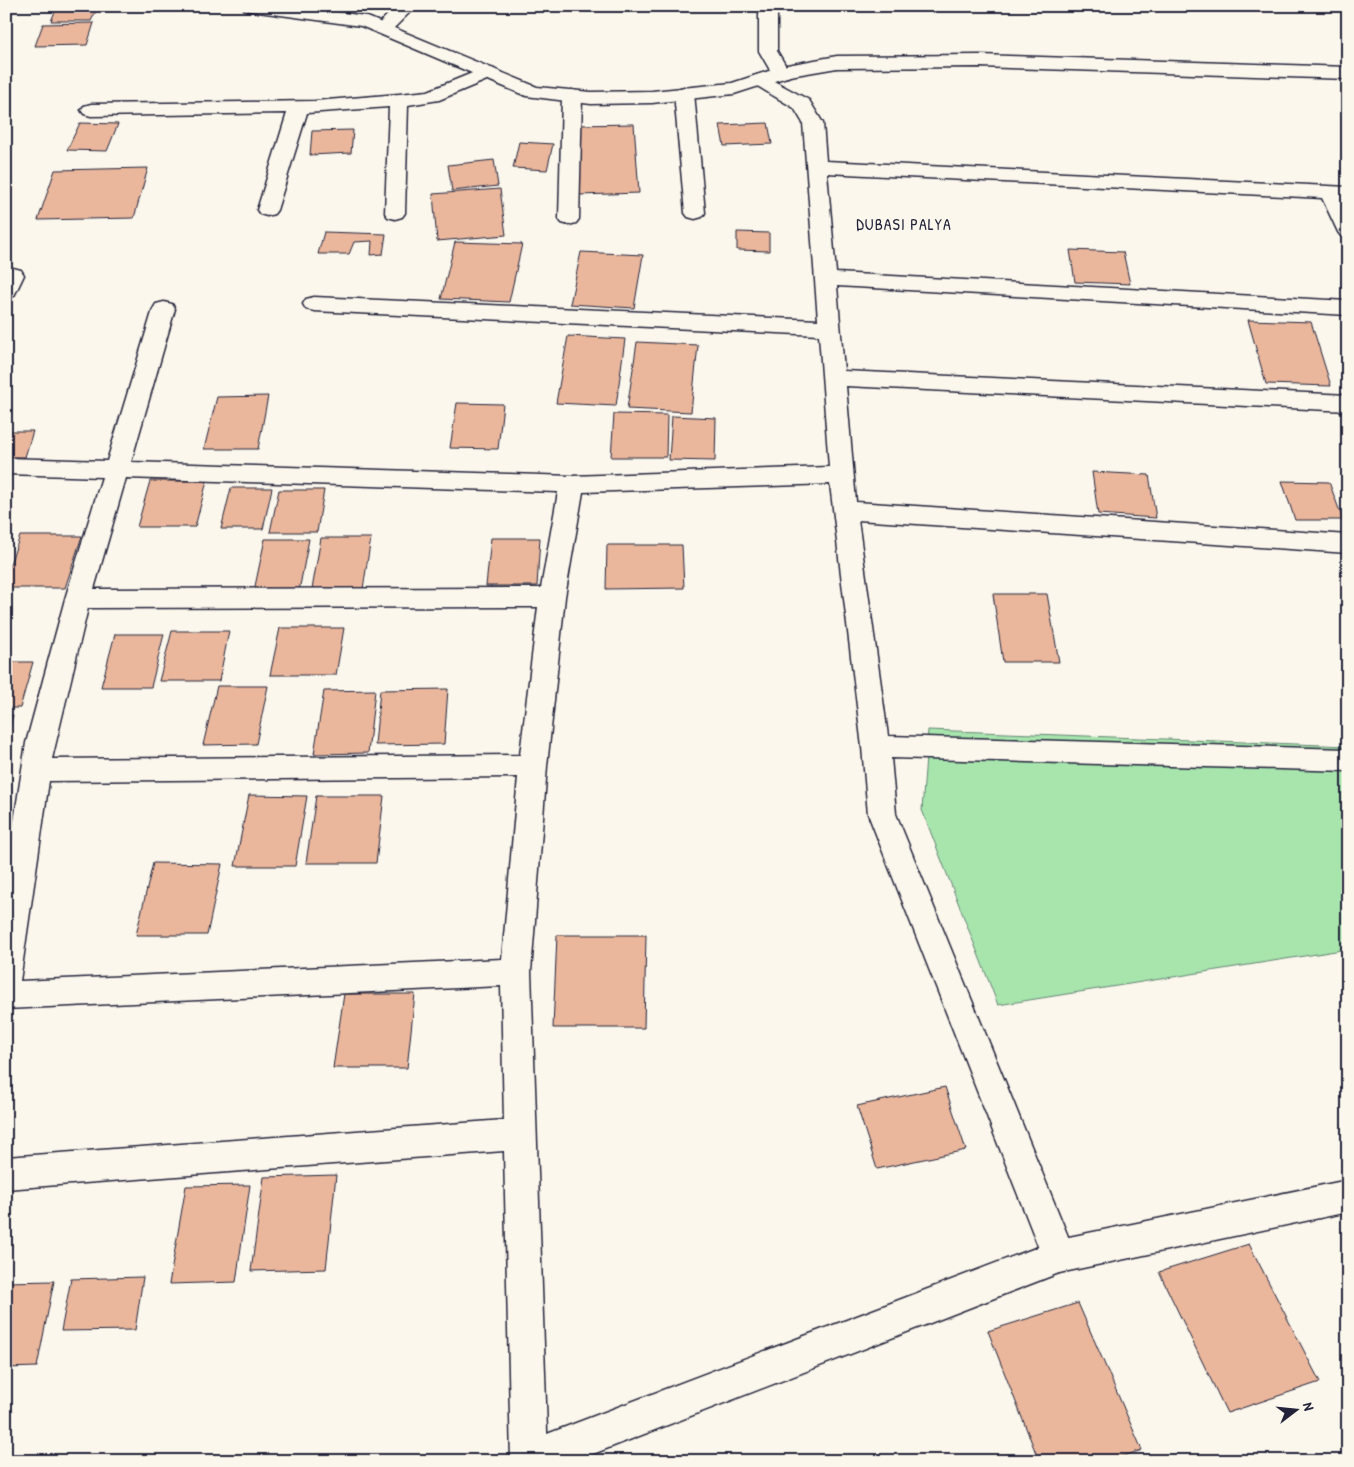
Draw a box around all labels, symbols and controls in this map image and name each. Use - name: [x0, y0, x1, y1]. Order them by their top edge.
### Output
- district label: DUBASI PALYA: [856, 213, 952, 235]
- north arrow: [1272, 1384, 1322, 1434]
- text: N: [1299, 1400, 1319, 1413]

